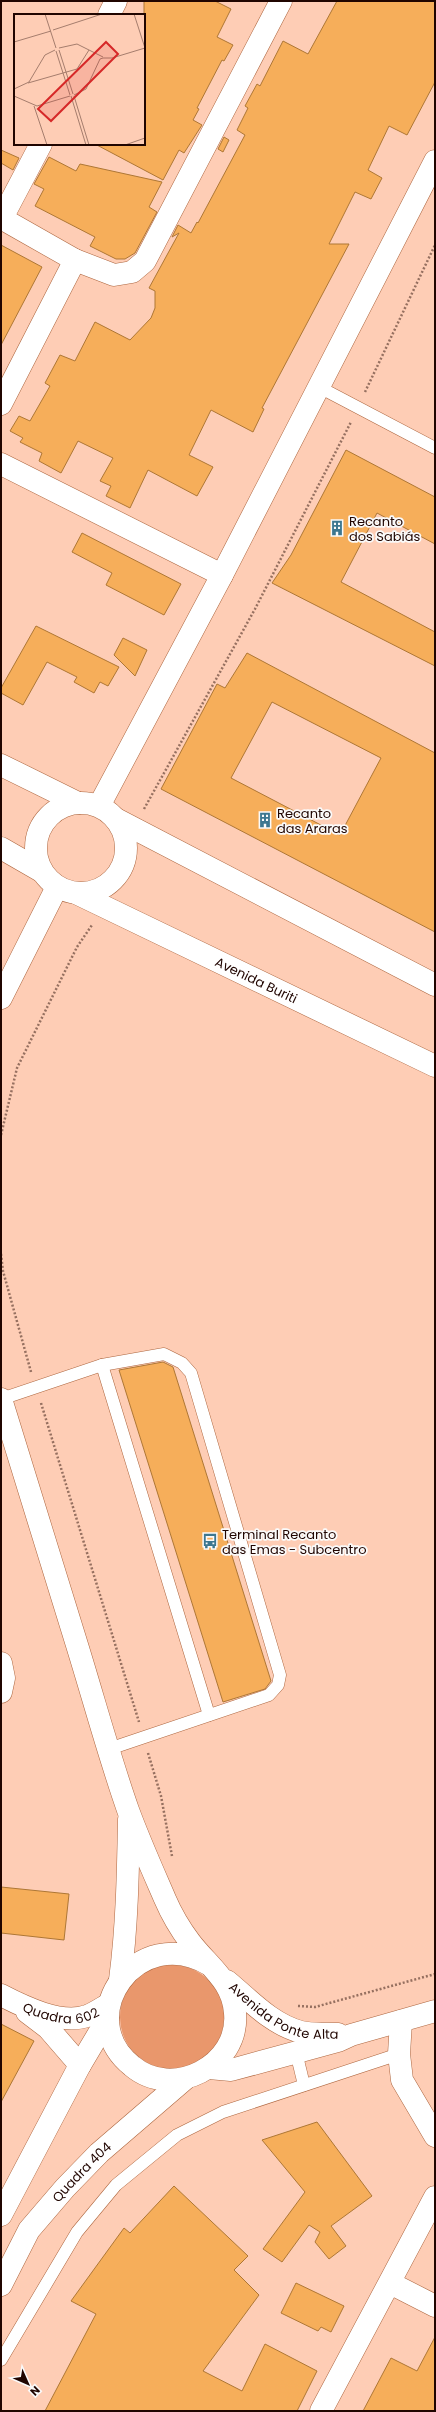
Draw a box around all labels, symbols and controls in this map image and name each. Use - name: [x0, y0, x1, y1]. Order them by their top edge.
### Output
- inset map: [14, 14, 145, 145]
- place label: Recanto dos Sabiás: [349, 512, 421, 546]
- building icon: Recanto dos Sabiás: [328, 519, 346, 537]
- place label: Recanto das Araras: [277, 804, 348, 838]
- building icon: Recanto das Araras: [256, 811, 274, 829]
- street label: Avenida Buriti: [212, 952, 301, 1008]
- place label: Terminal Recanto das Emas - Subcentro: [222, 1525, 366, 1559]
- bus stop icon: Terminal Recanto das Emas - Subcentro: [201, 1532, 219, 1550]
- street label: Avenida Ponte Alta: [225, 1977, 339, 2043]
- street label: Quadra 602: [20, 1997, 102, 2028]
- street label: Quadra 404: [47, 2137, 115, 2206]
- north arrow: [8, 2364, 48, 2404]
- text: N: [26, 2382, 44, 2400]

